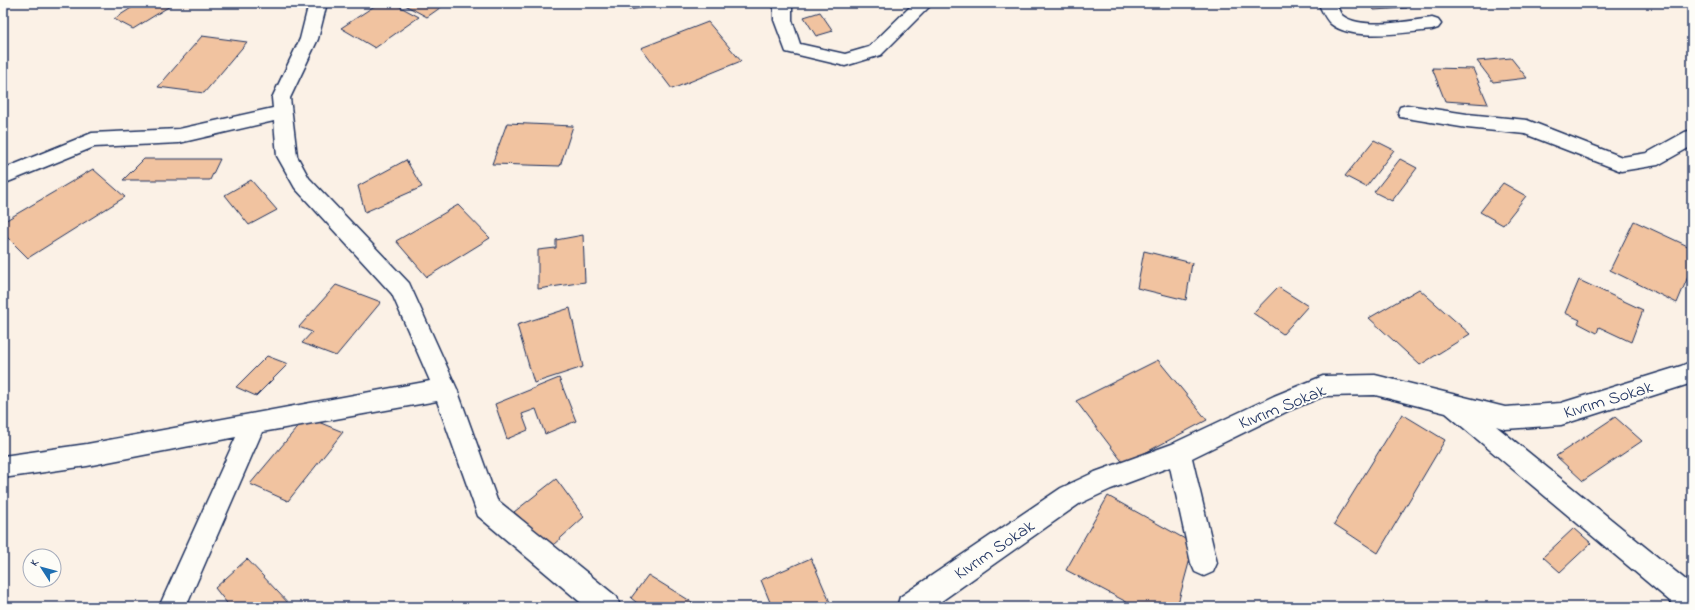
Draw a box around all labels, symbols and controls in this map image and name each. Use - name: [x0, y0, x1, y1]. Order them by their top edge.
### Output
- street label: Kıvrım Sokak: [1561, 375, 1657, 427]
- street label: Kıvrım Sokak: [1235, 379, 1330, 437]
- street label: Kıvrım Sokak: [950, 514, 1041, 587]
- north arrow: [22, 548, 62, 588]
- text: K: [27, 555, 43, 570]

